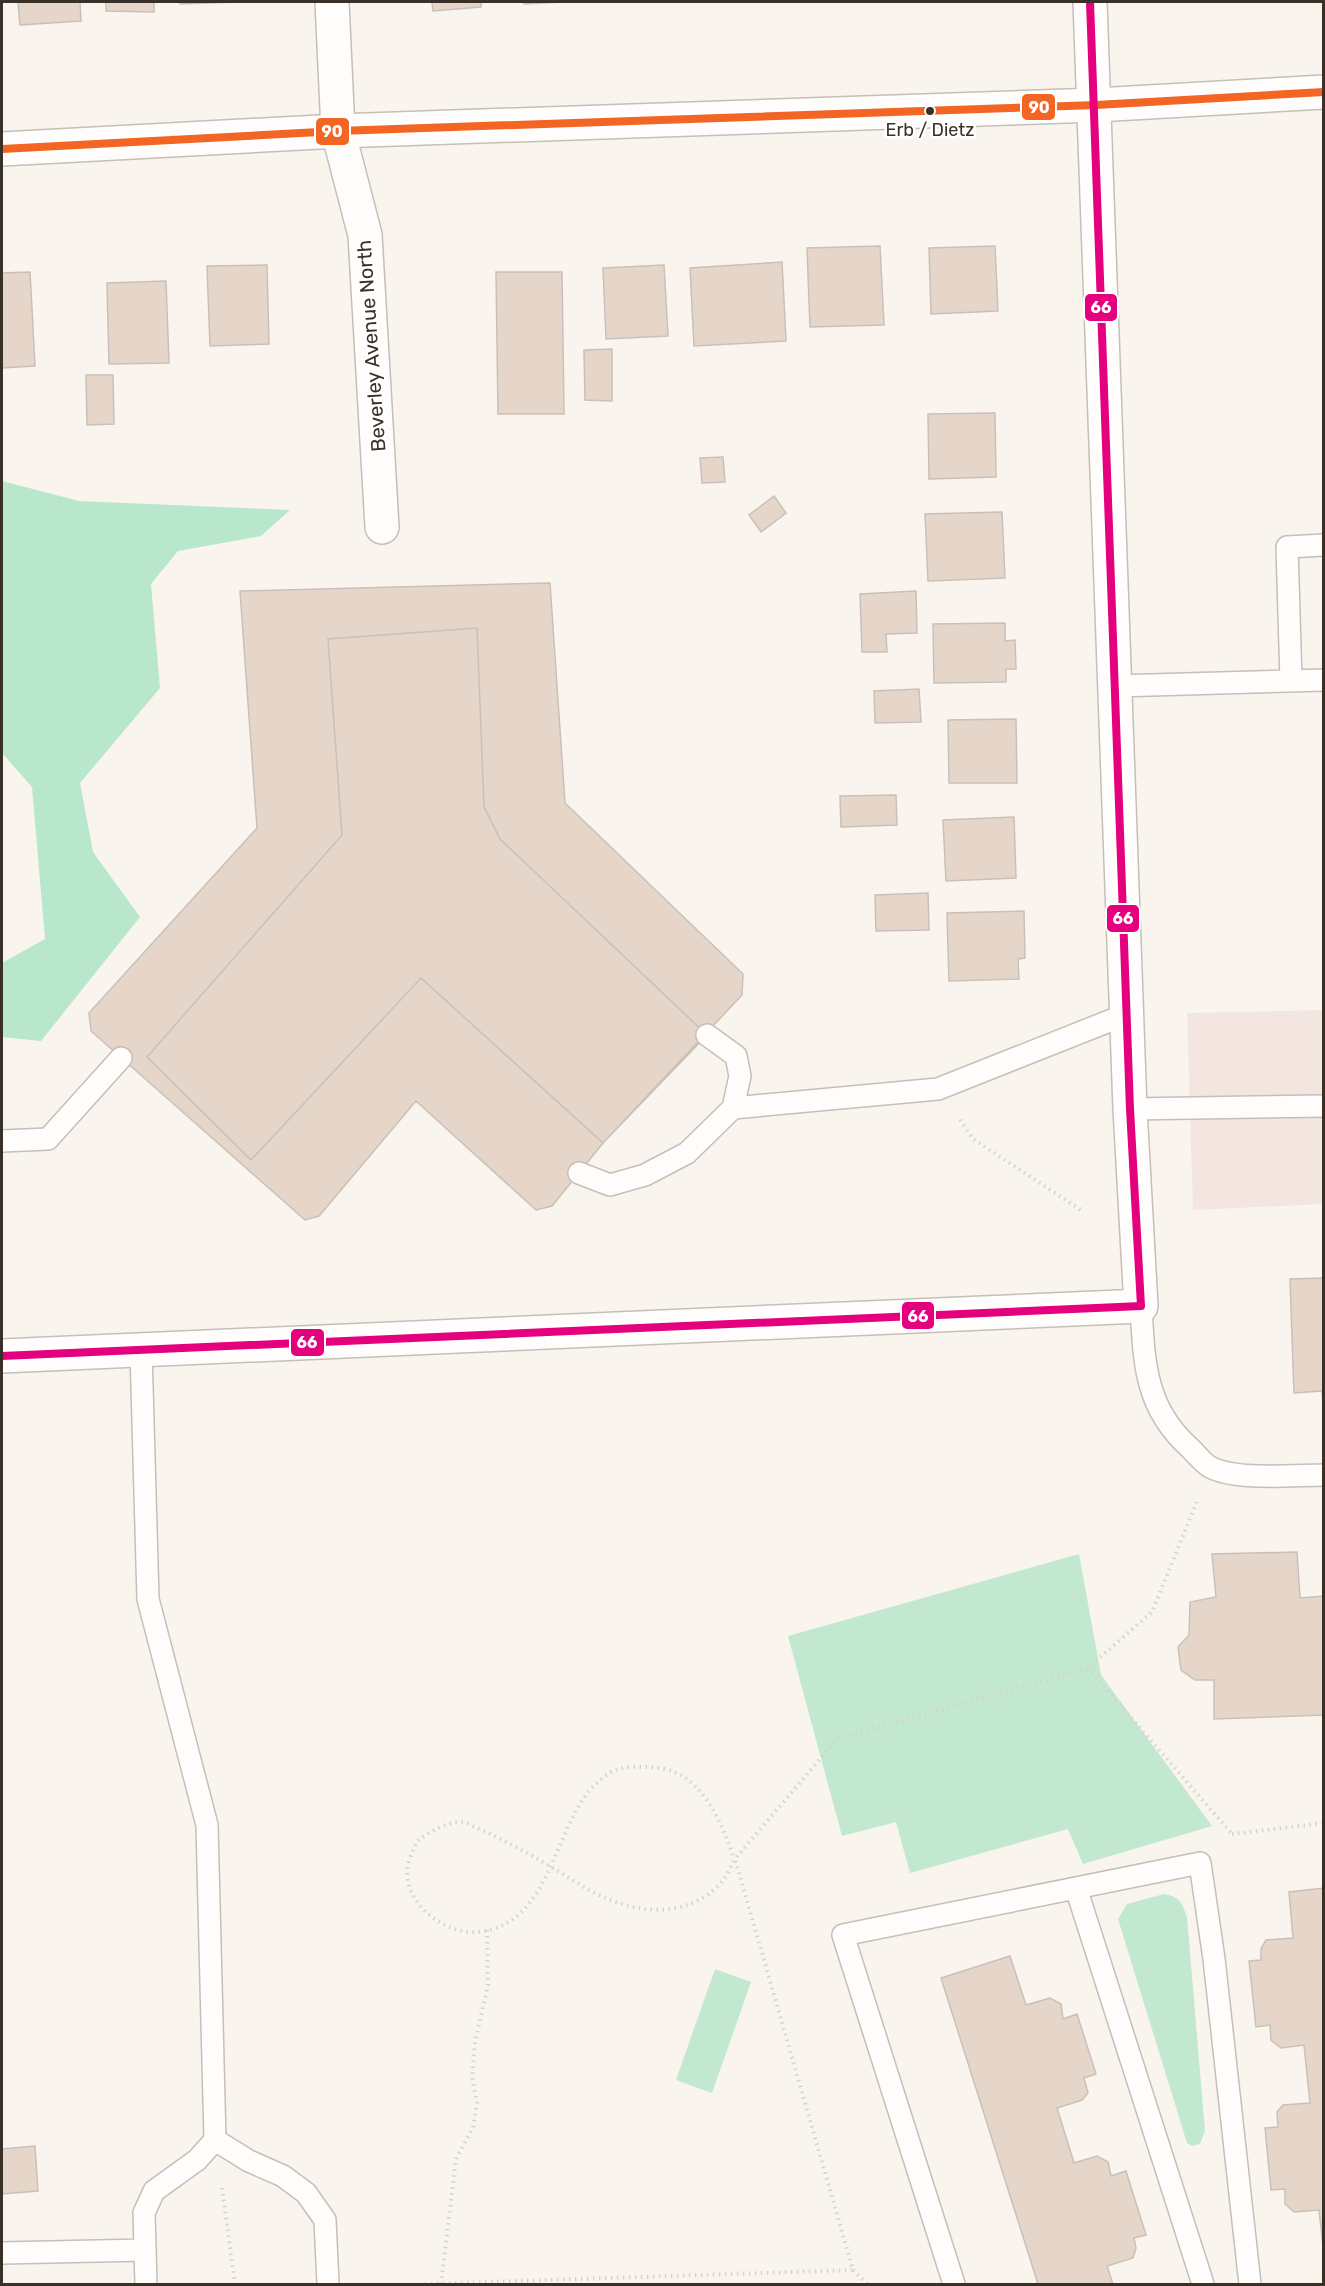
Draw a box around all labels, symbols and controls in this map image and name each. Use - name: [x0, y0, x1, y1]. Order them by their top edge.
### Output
- line badge: 90: [1021, 93, 1056, 121]
- text: 90: [1028, 98, 1050, 117]
- marker: Erb / Dietz: [924, 105, 936, 117]
- line badge: 90: [315, 117, 350, 146]
- place label: Erb / Dietz: [886, 119, 974, 141]
- text: 90: [321, 122, 343, 141]
- street label: Beverley Avenue North: [352, 239, 390, 453]
- line badge: 66: [1084, 293, 1118, 322]
- text: 66: [1091, 298, 1111, 317]
- line badge: 66: [1106, 904, 1140, 933]
- text: 66: [1113, 909, 1133, 928]
- line badge: 66: [901, 1301, 935, 1330]
- text: 66: [908, 1307, 928, 1326]
- line badge: 66: [290, 1328, 325, 1357]
- text: 66: [297, 1333, 317, 1352]

